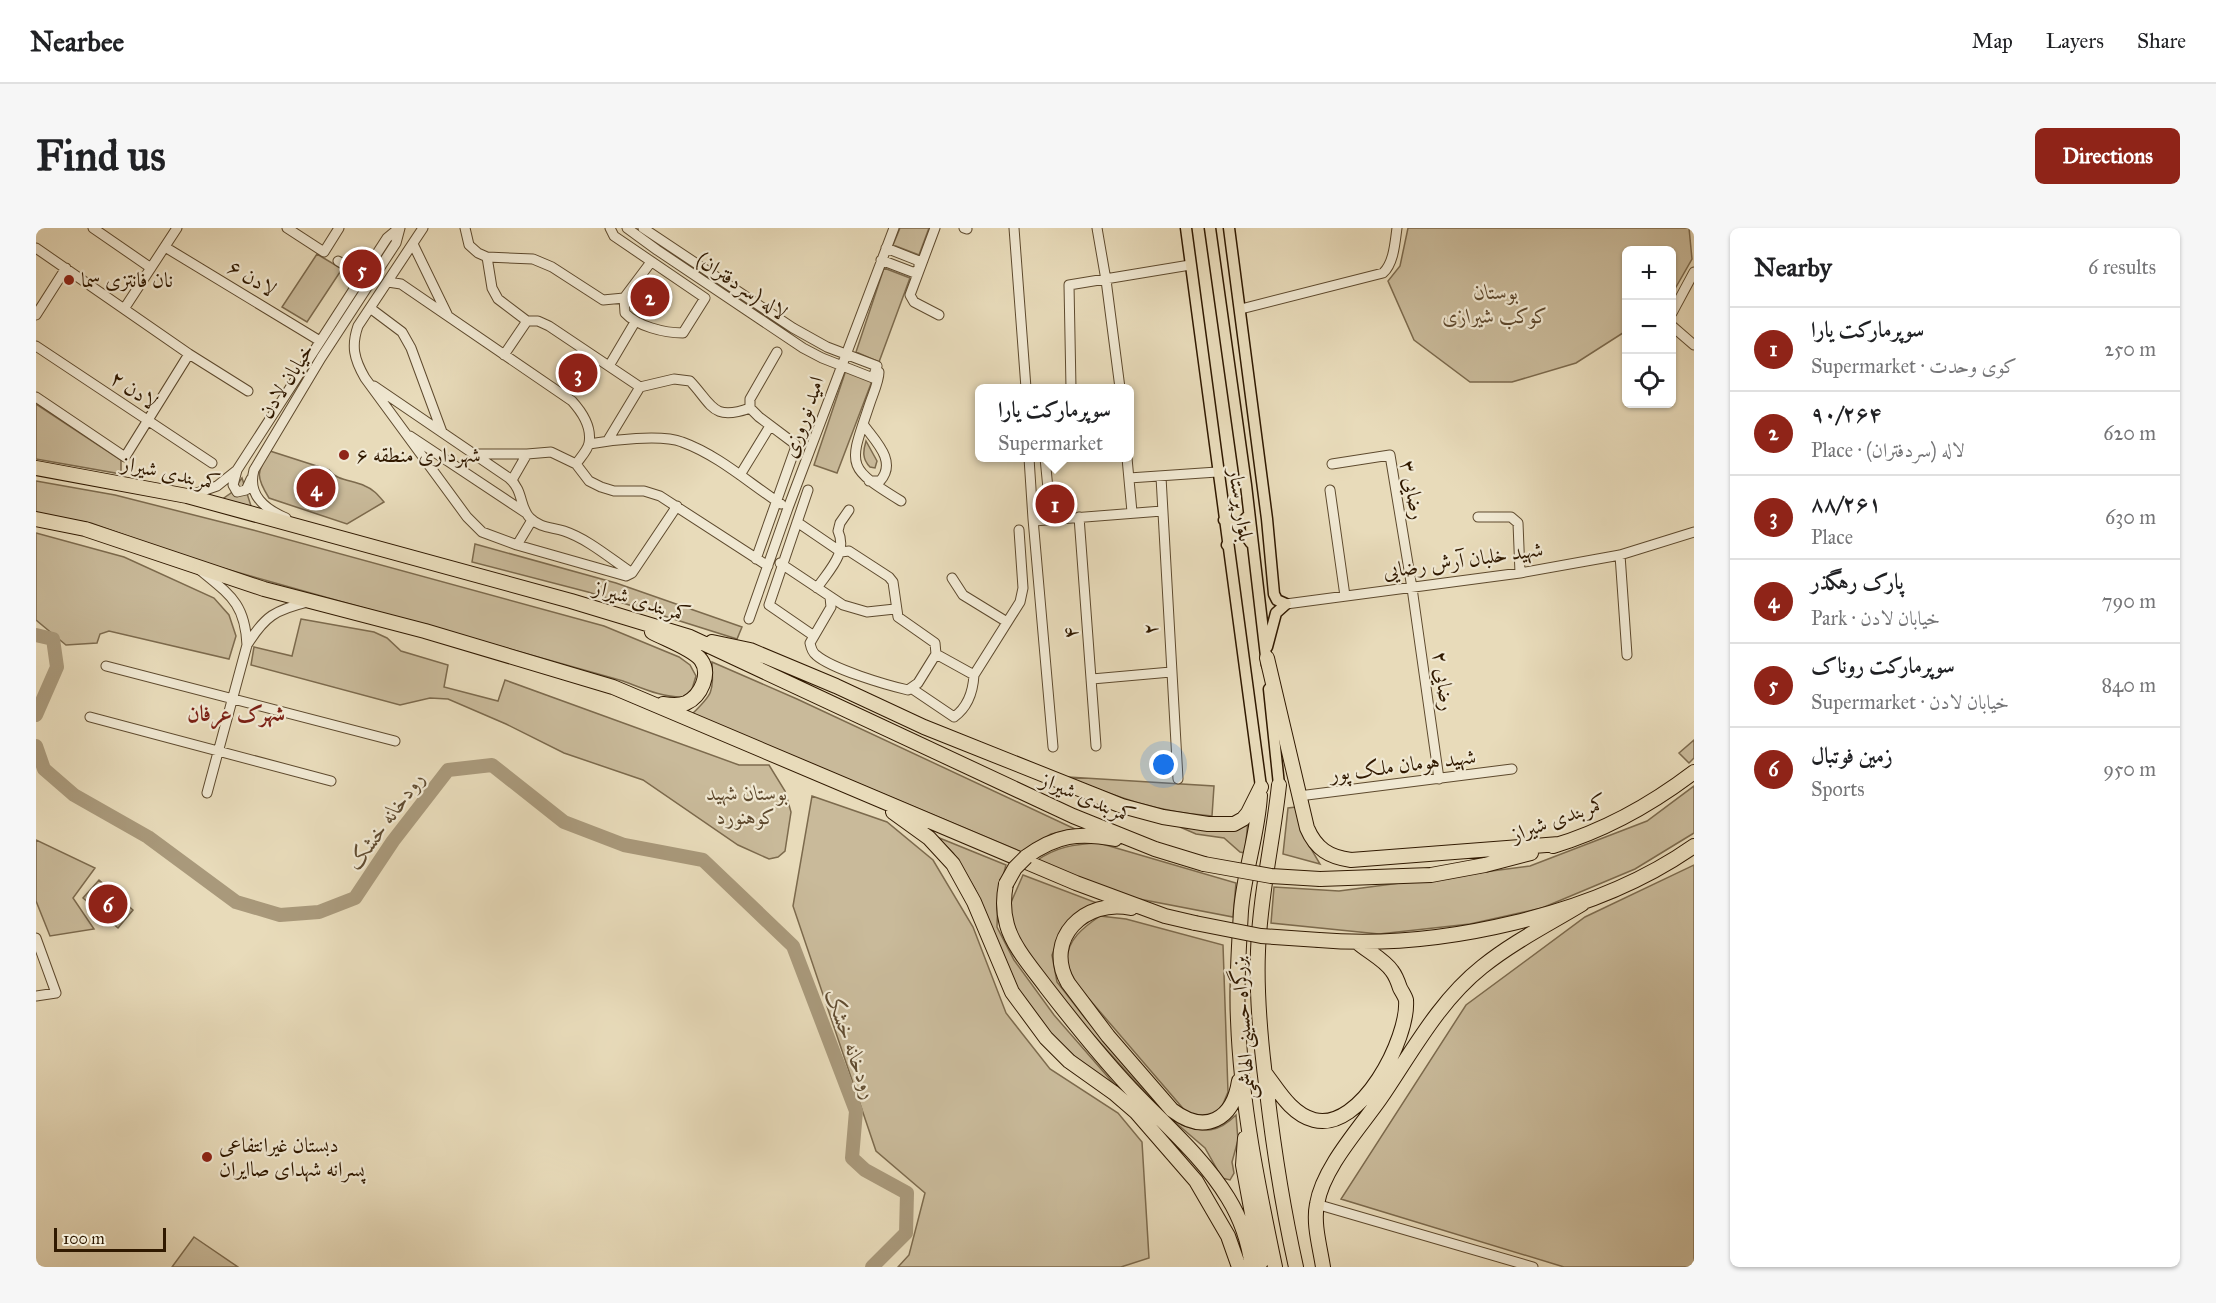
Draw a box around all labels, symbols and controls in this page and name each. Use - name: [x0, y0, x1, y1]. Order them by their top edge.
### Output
- text: Nearbee: [30, 24, 124, 59]
- text: Map: [1972, 28, 2013, 54]
- text: Layers: [2046, 28, 2104, 54]
- text: Share: [2137, 28, 2186, 54]
- button: Directions: [2035, 128, 2180, 184]
- text: Find us: [36, 130, 166, 182]
- pin: 5: [342, 246, 382, 291]
- street label: لاله (سردفتران): [691, 246, 792, 327]
- map controls: [1622, 246, 1676, 408]
- button: +: [1622, 246, 1676, 300]
- text: Nearby: [1754, 251, 1832, 283]
- street label: ۶ لادن: [223, 254, 281, 302]
- text: 6 results: [2088, 255, 2156, 279]
- place label: نان فانتزی سما: [81, 267, 173, 293]
- marker: نان فانتزی سما: [62, 273, 76, 287]
- pin: 2: [630, 274, 670, 320]
- park label: بوستان کوکب شیرازی: [1442, 279, 1550, 330]
- button: −: [1622, 300, 1676, 354]
- text: سوپرمارکت یارا: [1811, 316, 1924, 343]
- text: 1: [1770, 337, 1777, 361]
- text: 250 m: [2104, 337, 2156, 361]
- street label: خیابان لادن: [253, 339, 319, 423]
- pin: 3: [558, 350, 598, 396]
- button: locate: [1622, 354, 1676, 408]
- text: Supermarket · کوی وحدت: [1811, 354, 2017, 378]
- street label: ۲ لادن: [105, 365, 163, 415]
- street label: امید نوروزی: [776, 373, 830, 461]
- popup: [975, 384, 1134, 462]
- text: سوپرمارکت یارا: [998, 396, 1111, 423]
- text: ۹۰/۲۶۴: [1811, 400, 1881, 427]
- text: 2: [1769, 421, 1778, 445]
- text: 620 m: [2103, 421, 2156, 445]
- text: Supermarket: [998, 431, 1103, 455]
- text: Place · لاله (سردفتران): [1811, 438, 1965, 462]
- place label: شهرداری منطقه ۶: [356, 442, 481, 469]
- marker: شهرداری منطقه ۶: [337, 448, 351, 462]
- street label: کمربندی شیراز: [117, 449, 223, 496]
- street label: رضایی ۳: [1394, 458, 1431, 522]
- street label: بلوار پرستار: [1223, 465, 1259, 543]
- pin: 4: [296, 466, 336, 510]
- pin: 1: [1036, 482, 1074, 526]
- text: ۸۸/۲۶۱: [1811, 490, 1881, 517]
- text: 3: [1770, 505, 1778, 529]
- text: 630 m: [2105, 505, 2156, 529]
- text: Place: [1811, 525, 1853, 549]
- street label: شهید خلبان آرش رضایی: [1381, 536, 1545, 585]
- text: پارک رهگذر: [1811, 568, 1904, 595]
- street label: کمربندی شیراز: [588, 573, 694, 628]
- text: 4: [1768, 589, 1779, 613]
- text: 790 m: [2102, 589, 2156, 613]
- text: Park · خیابان لادن: [1811, 606, 1940, 630]
- street label: ۲: [1137, 622, 1163, 636]
- street label: ۴: [1057, 626, 1083, 640]
- street label: رضایی ۲: [1426, 649, 1461, 713]
- text: سوپرمارکت روناک: [1811, 652, 1955, 679]
- text: 5: [1769, 673, 1778, 697]
- text: 840 m: [2101, 673, 2156, 697]
- text: Supermarket · خیابان لادن: [1811, 690, 2009, 714]
- district label: شهرک عرفان: [187, 700, 285, 730]
- text: زمین فوتبال: [1811, 742, 1893, 769]
- street label: شهید هومان ملک پور: [1327, 743, 1478, 789]
- your location: [1149, 750, 1178, 779]
- text: 6: [1768, 757, 1779, 781]
- text: 950 m: [2103, 757, 2156, 781]
- water label: رودخانه خشک: [341, 766, 430, 875]
- street label: کمربندی شیراز: [1035, 766, 1139, 830]
- text: Sports: [1811, 777, 1865, 801]
- park label: بوستان شهید کوهنورد: [706, 780, 788, 830]
- street label: کمربندی شیراز: [1505, 789, 1611, 848]
- pin: 6: [88, 882, 128, 926]
- street label: بزرگراه حسینی الهاشمی: [1224, 955, 1263, 1101]
- water label: رودخانه خشک: [819, 986, 884, 1103]
- place label: دبستان غیرانتفاعی پسرانه شهدای صاایران: [219, 1132, 366, 1184]
- marker: دبستان غیرانتفاعی پسرانه شهدای صاایران: [200, 1150, 214, 1164]
- scale bar: [54, 1225, 166, 1252]
- text: 100 m: [63, 1229, 105, 1248]

